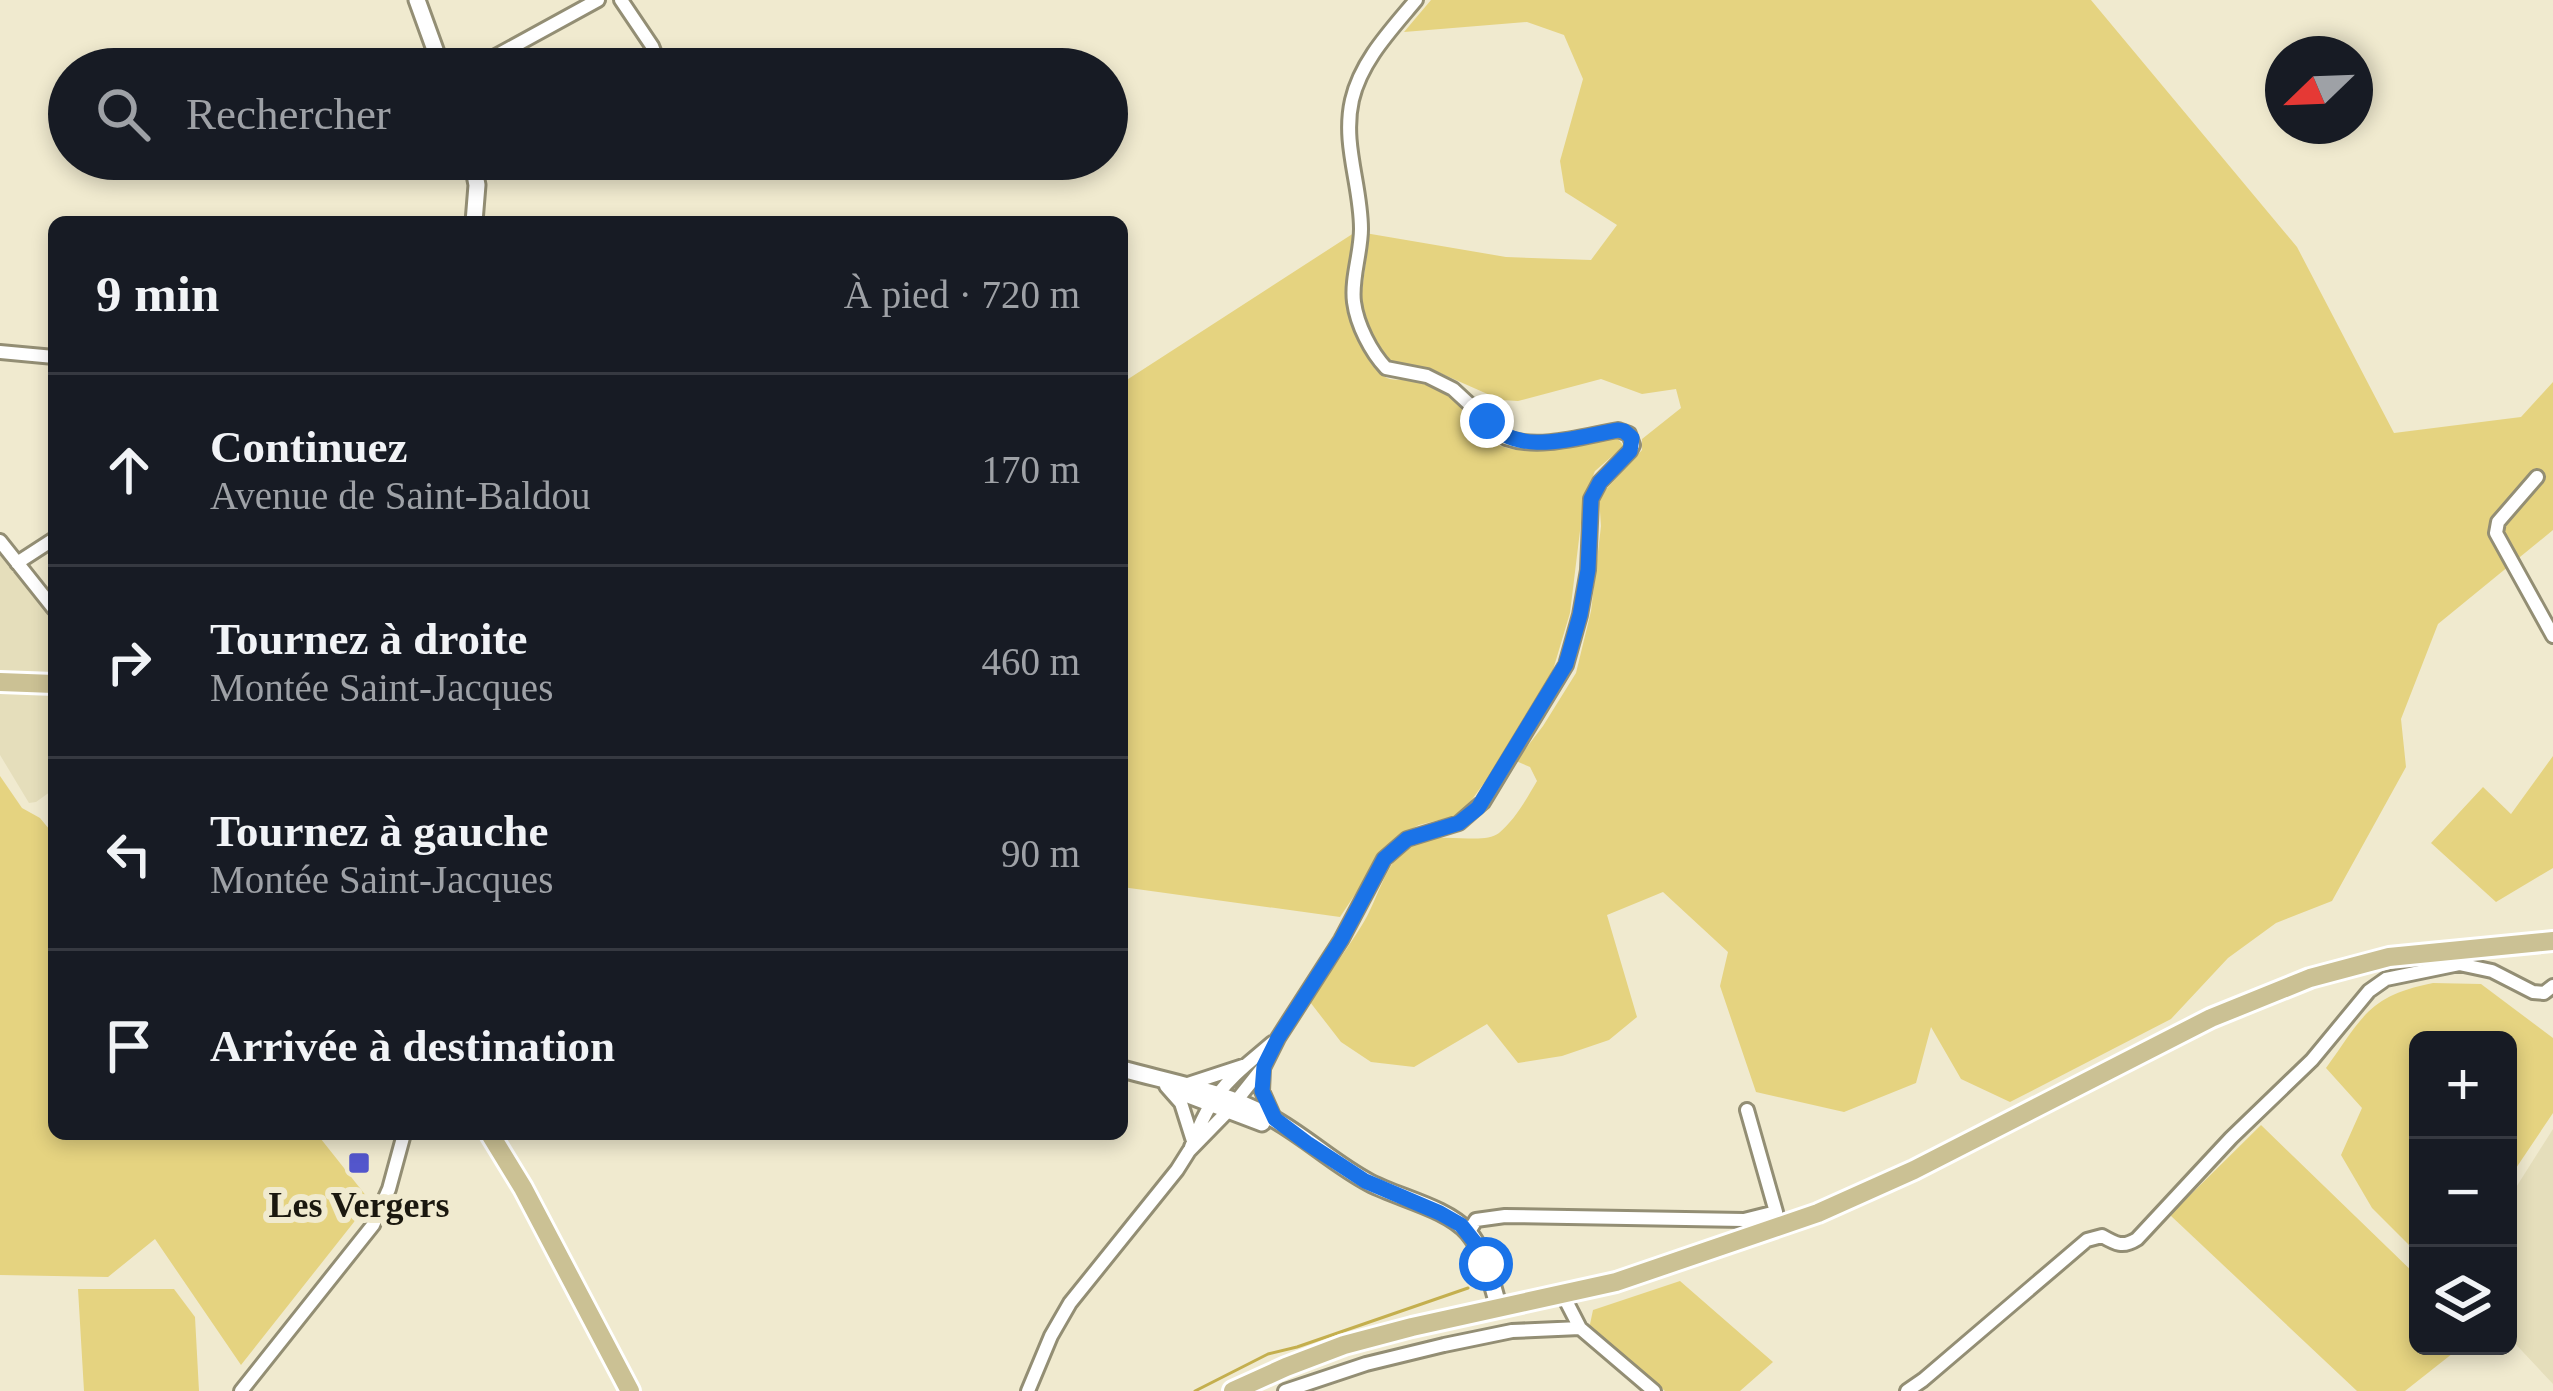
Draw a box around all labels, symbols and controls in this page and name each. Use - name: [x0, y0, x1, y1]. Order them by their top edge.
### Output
- north arrow: [2265, 36, 2373, 144]
- search box: [48, 48, 1128, 180]
- icon: search: [90, 81, 156, 147]
- text: Rechercher: [186, 89, 391, 139]
- text: 9 min: [96, 266, 219, 322]
- text: À pied · 720 m: [844, 273, 1080, 316]
- route end: [1460, 394, 1514, 448]
- text: Continuez: [210, 422, 408, 472]
- icon: ahead: [96, 437, 162, 503]
- text: 170 m: [981, 448, 1080, 491]
- text: Avenue de Saint-Baldou: [210, 474, 591, 517]
- text: Tournez à droite: [210, 614, 528, 664]
- icon: right: [96, 629, 162, 695]
- text: 460 m: [981, 640, 1080, 683]
- text: Montée Saint-Jacques: [210, 666, 553, 709]
- text: Tournez à gauche: [210, 806, 548, 856]
- icon: left: [96, 821, 162, 887]
- text: 90 m: [1001, 832, 1080, 875]
- text: Montée Saint-Jacques: [210, 858, 553, 901]
- icon: arrive: [96, 1013, 162, 1079]
- text: Arrivée à destination: [210, 1021, 615, 1071]
- map controls: [2409, 1031, 2517, 1355]
- button: +: [2409, 1031, 2517, 1139]
- button: −: [2409, 1139, 2517, 1247]
- marker: Les Vergers: [346, 1150, 372, 1176]
- place label: Les Vergers: [269, 1185, 449, 1225]
- route start: [1459, 1237, 1513, 1291]
- button: layers: [2409, 1247, 2517, 1355]

